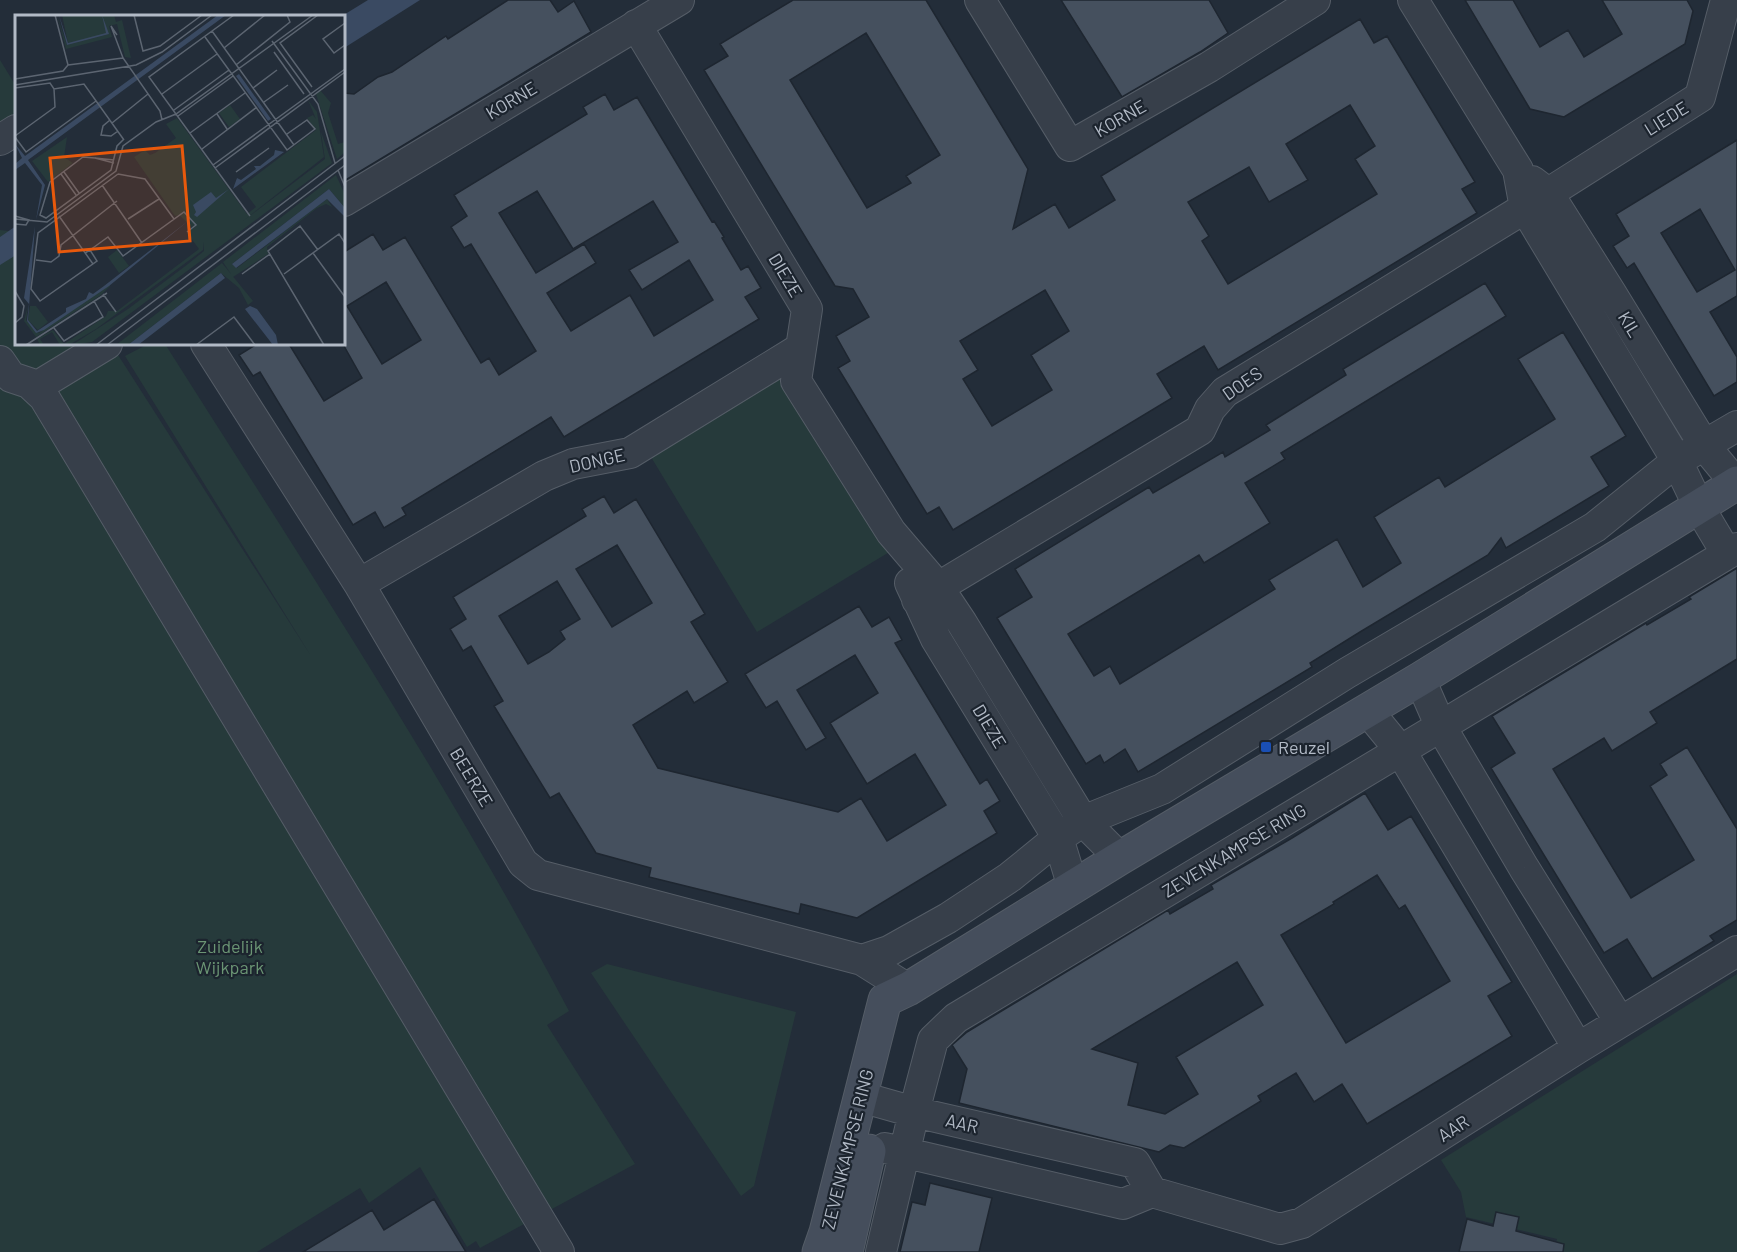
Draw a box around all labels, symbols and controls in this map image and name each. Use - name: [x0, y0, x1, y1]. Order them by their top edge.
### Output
- inset map: [15, 15, 345, 345]
- street label: KORNE: [481, 76, 541, 124]
- street label: KORNE: [1090, 95, 1150, 141]
- street label: LIEDE: [1640, 96, 1692, 140]
- street label: DIEZE: [764, 249, 808, 301]
- street label: KIL: [1614, 307, 1646, 341]
- street label: DOES: [1218, 361, 1266, 405]
- street label: DONGE: [567, 443, 627, 477]
- street label: DIEZE: [968, 700, 1012, 752]
- place label: Reuzel: [1278, 736, 1330, 758]
- marker: Reuzel: [1259, 740, 1273, 754]
- street label: BEERZE: [446, 744, 498, 810]
- street label: ZEVENKAMPSE RING: [1158, 798, 1310, 902]
- park label: Zuidelijk Wijkpark: [196, 935, 264, 978]
- street label: ZEVENKAMPSE RING: [816, 1067, 878, 1231]
- street label: AAR: [944, 1109, 980, 1137]
- street label: AAR: [1433, 1110, 1473, 1146]

